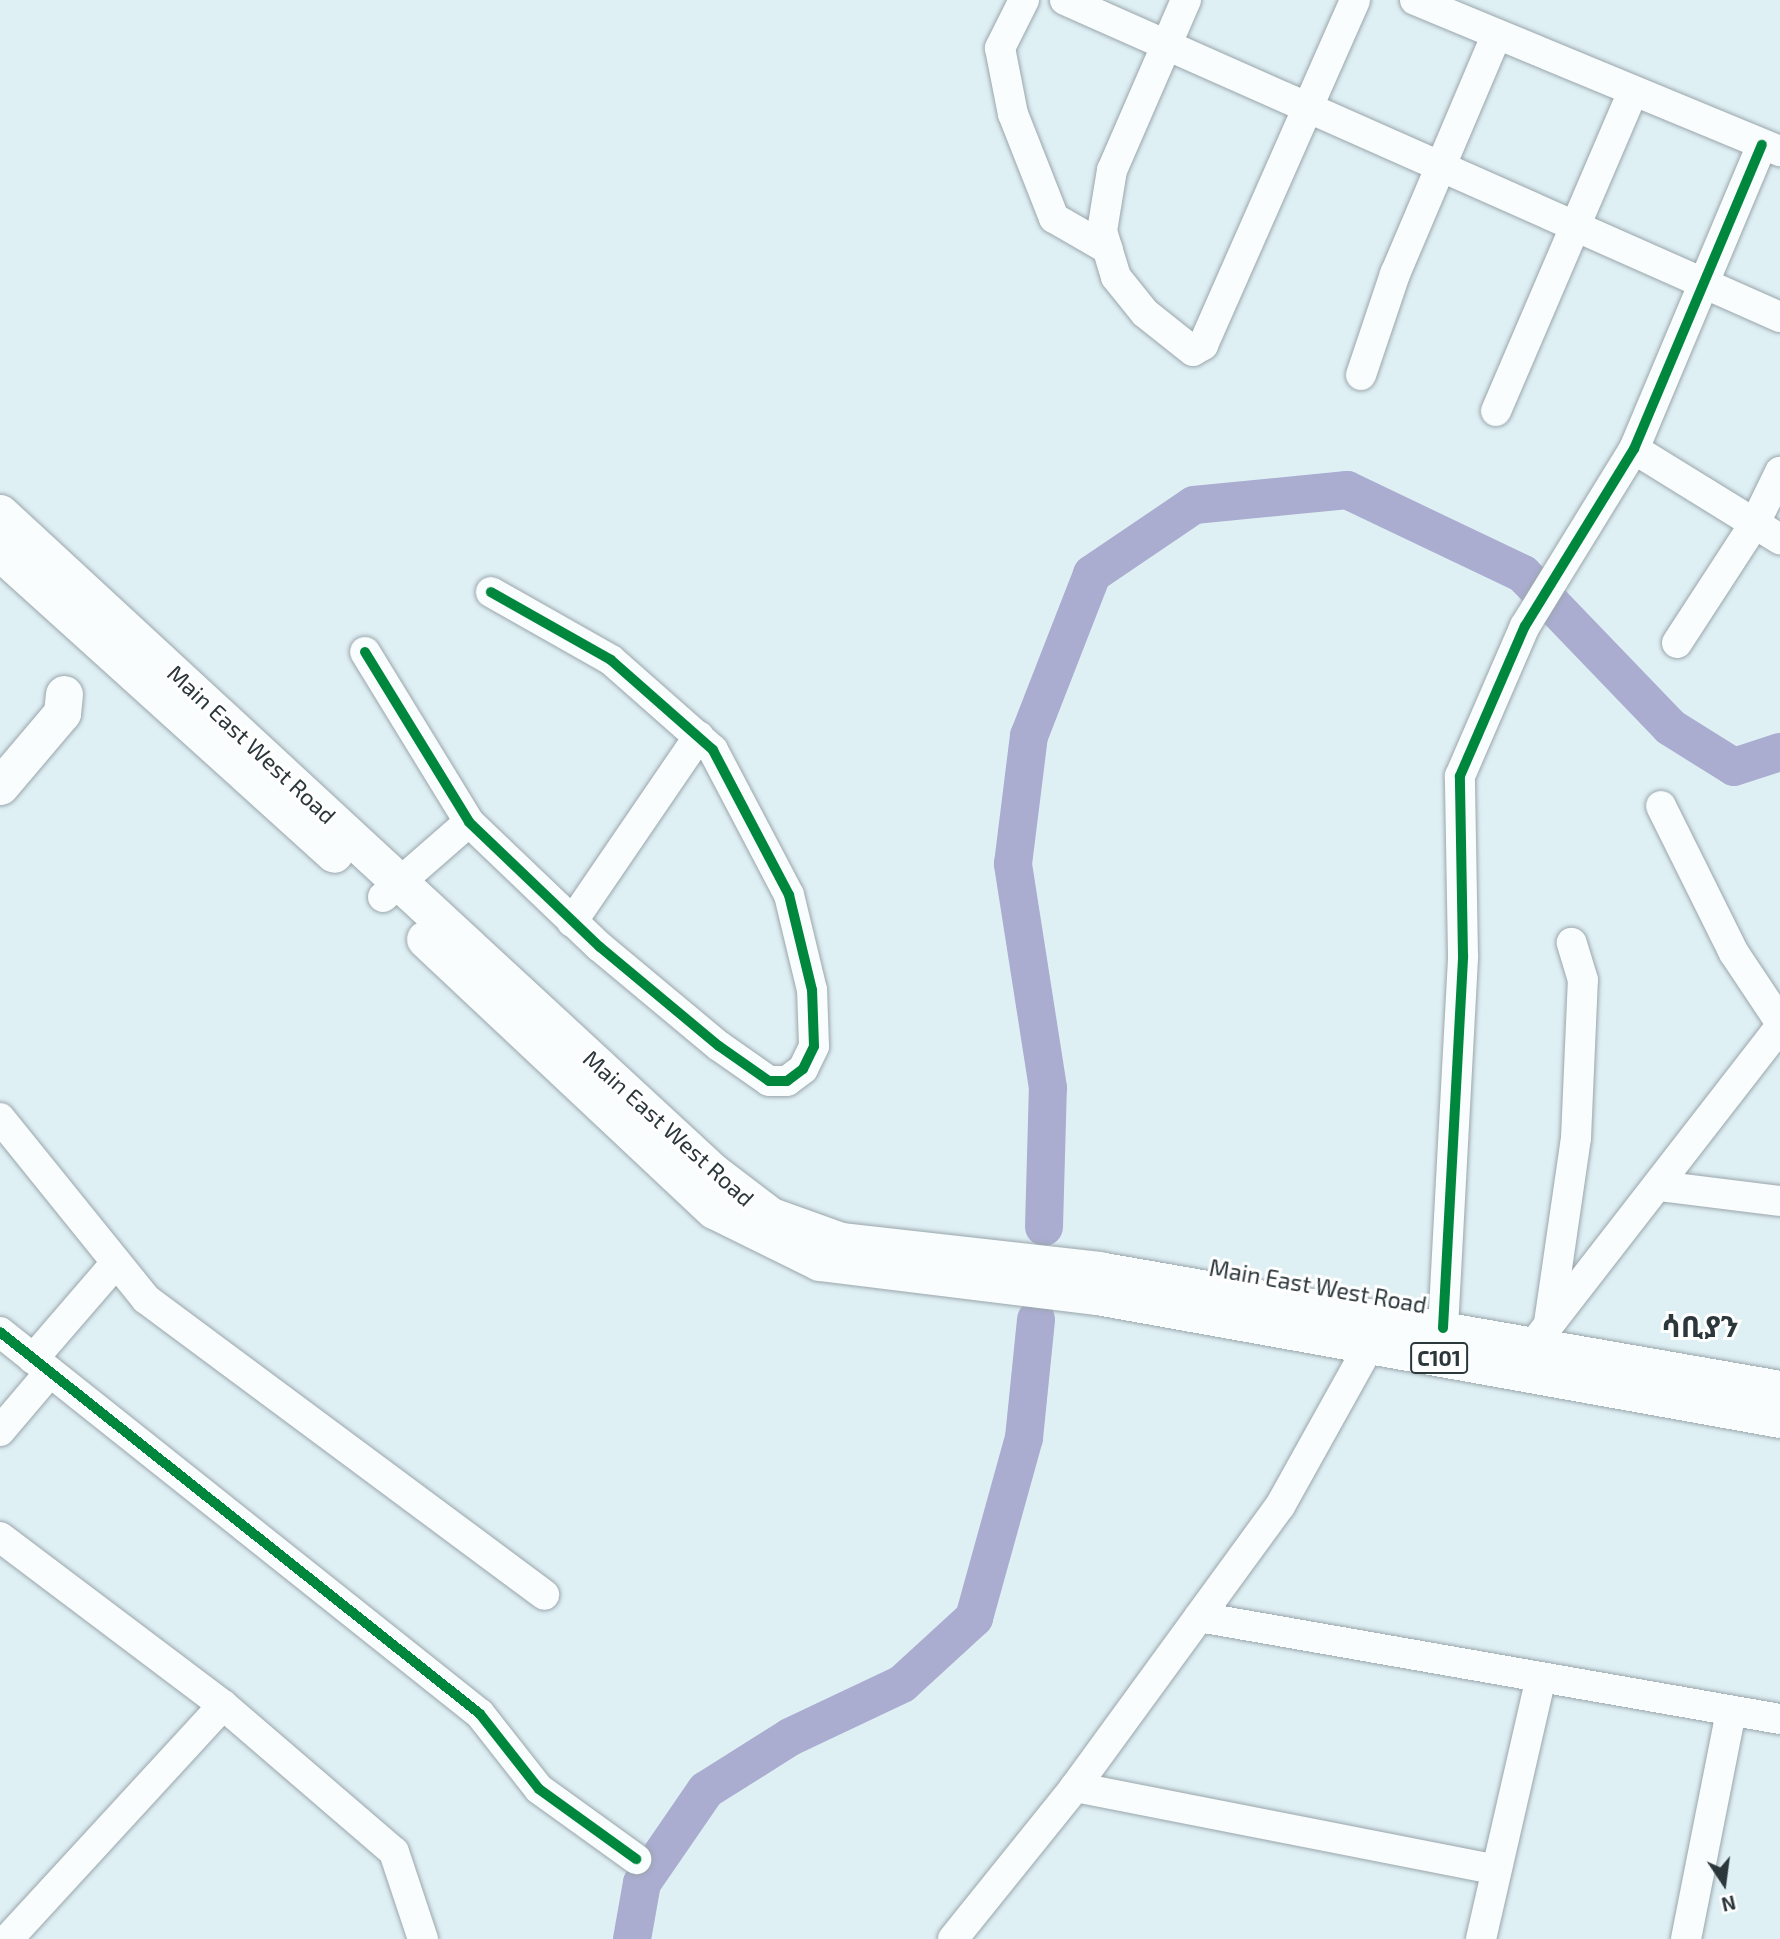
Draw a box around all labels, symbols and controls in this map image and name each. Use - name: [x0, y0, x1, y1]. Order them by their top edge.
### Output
- street label: Main East West Road: [162, 659, 342, 829]
- street label: Main East West Road: [578, 1044, 760, 1212]
- street label: Main East West Road: [1207, 1253, 1429, 1319]
- district label: ሳቢያን: [1661, 1307, 1739, 1343]
- road number: C101: [1409, 1340, 1469, 1376]
- north arrow: [1689, 1848, 1759, 1918]
- text: N: [1720, 1891, 1738, 1917]

